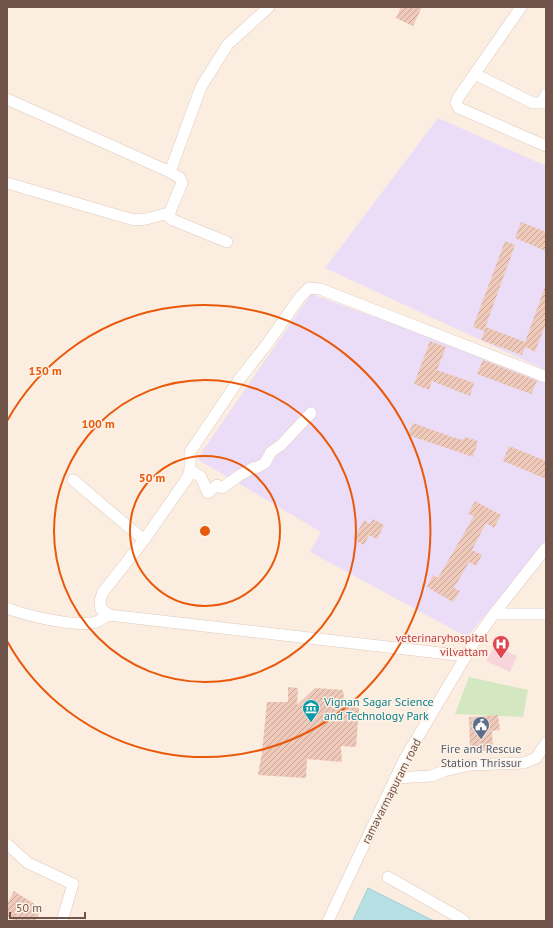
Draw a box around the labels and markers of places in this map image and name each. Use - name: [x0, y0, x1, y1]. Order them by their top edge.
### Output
- centre of rings: [198, 524, 212, 538]
- place label: veterinaryhospital vilvattam: [395, 630, 488, 659]
- hospital icon: veterinaryhospital vilvattam: [491, 634, 511, 659]
- place label: Vignan Sagar Science and Technology Park: [323, 694, 434, 723]
- museum icon: Vignan Sagar Science and Technology Park: [301, 698, 321, 723]
- public building icon: Fire and Rescue Station Thrissur: [471, 715, 491, 740]
- place label: Fire and Rescue Station Thrissur: [441, 741, 521, 770]

